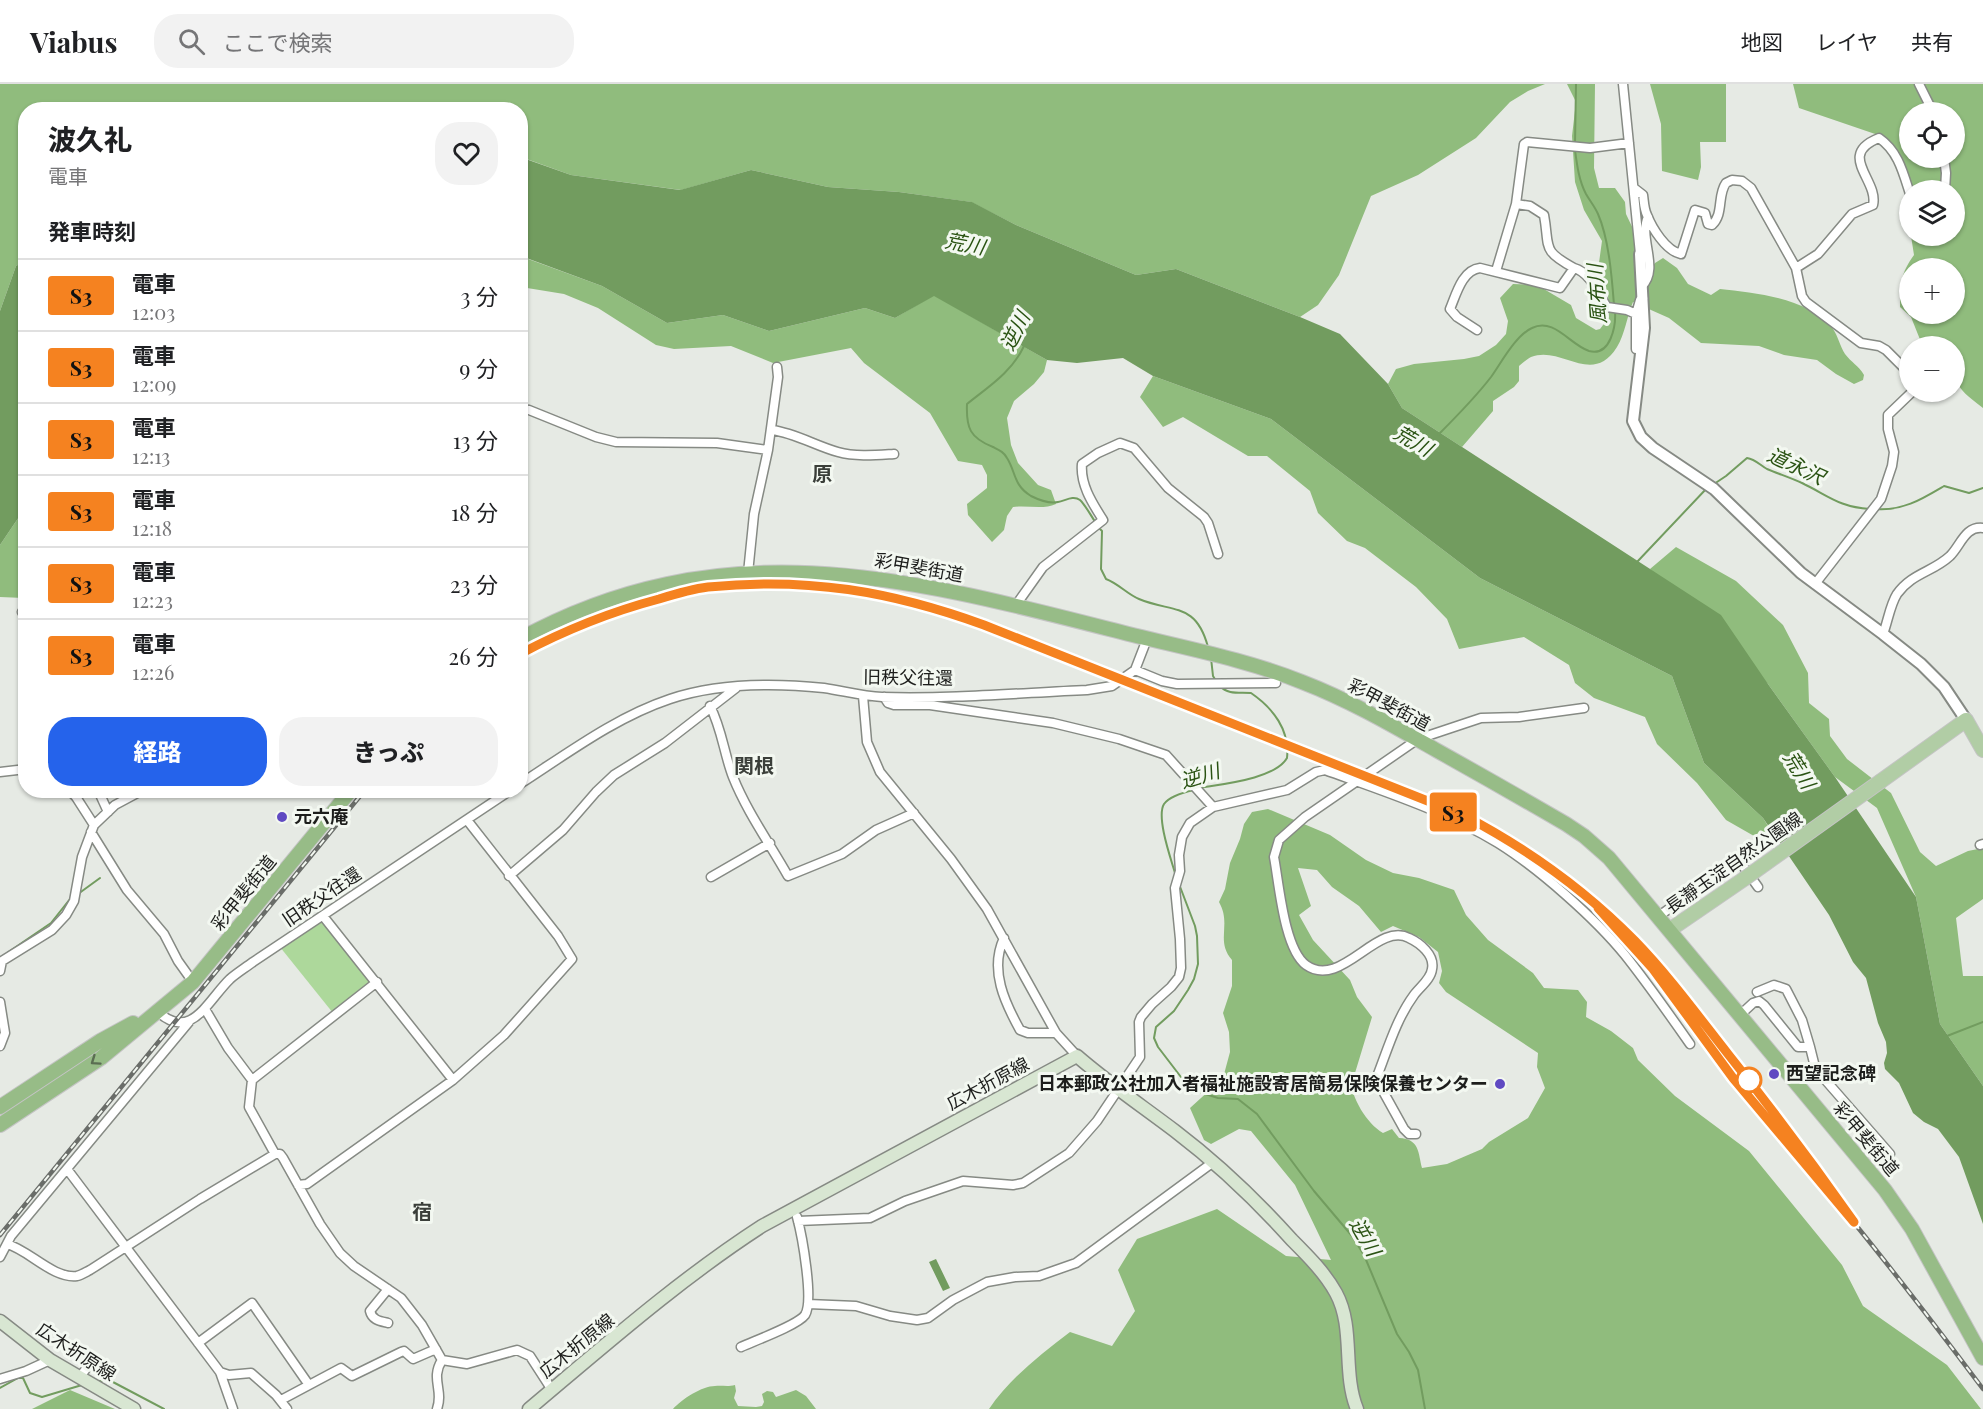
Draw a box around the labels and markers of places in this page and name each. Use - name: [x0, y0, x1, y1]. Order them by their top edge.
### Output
- place label: 元六庵: [294, 804, 348, 828]
- marker: 元六庵: [275, 810, 289, 824]
- place label: 西望記念碑: [1786, 1061, 1876, 1085]
- unlabelled marker: [1736, 1067, 1762, 1093]
- marker: 西望記念碑: [1767, 1067, 1781, 1081]
- place label: 日本郵政公社加入者福祉施設寄居簡易保険保養センター: [1038, 1071, 1488, 1095]
- marker: 日本郵政公社加入者福祉施設寄居簡易保険保養センター: [1493, 1077, 1507, 1091]

